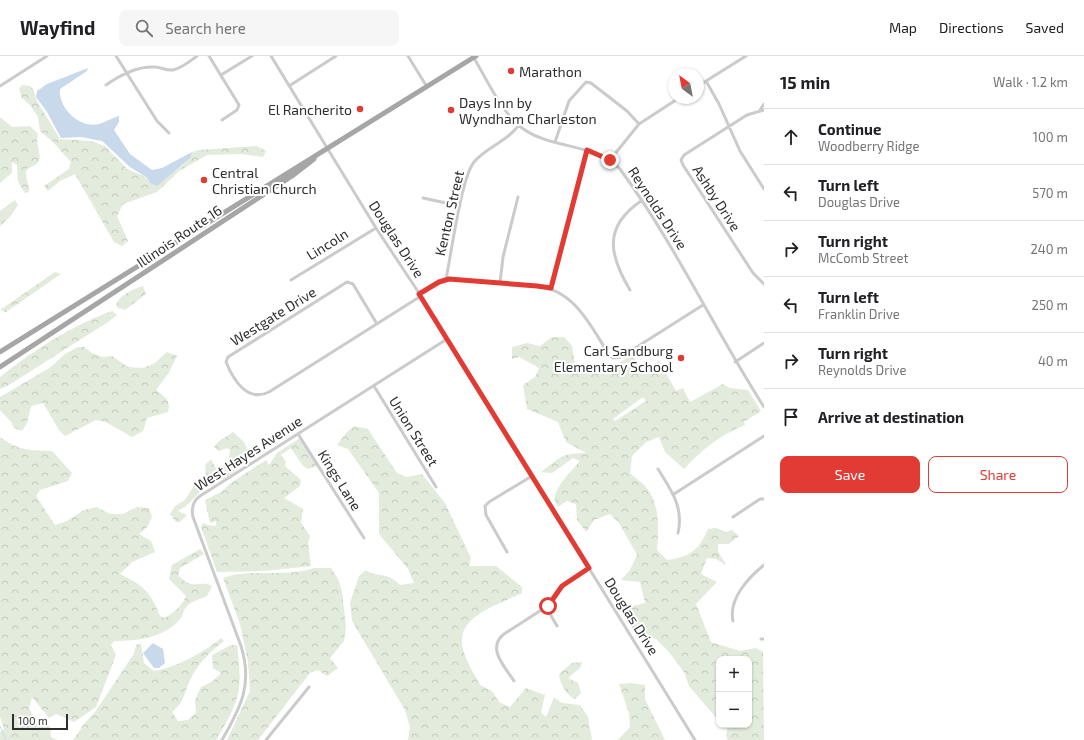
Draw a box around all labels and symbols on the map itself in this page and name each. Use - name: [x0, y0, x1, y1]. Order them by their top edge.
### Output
- place label: Marathon: [519, 63, 582, 80]
- marker: Marathon: [506, 66, 516, 76]
- north arrow: [668, 68, 704, 104]
- place label: Days Inn by Wyndham Charleston: [459, 94, 597, 127]
- place label: El Rancherito: [268, 101, 352, 118]
- marker: El Rancherito: [355, 104, 365, 114]
- marker: Days Inn by Wyndham Charleston: [446, 105, 456, 115]
- route end: [601, 151, 619, 169]
- street label: Ashby Drive: [689, 162, 745, 234]
- street label: Reynolds Drive: [625, 163, 691, 253]
- place label: Central Christian Church: [212, 164, 317, 197]
- street label: Kenton Street: [431, 169, 467, 257]
- marker: Central Christian Church: [199, 175, 209, 185]
- street label: Douglas Drive: [366, 197, 428, 281]
- street label: Illinois Route 16: [133, 201, 225, 271]
- street label: Lincoln: [303, 225, 351, 263]
- street label: Westgate Drive: [227, 283, 319, 349]
- place label: Carl Sandburg Elementary School: [554, 342, 674, 375]
- marker: Carl Sandburg Elementary School: [676, 353, 686, 363]
- street label: Union Street: [386, 393, 442, 469]
- street label: West Hayes Avenue: [191, 412, 305, 494]
- street label: Kings Lane: [315, 446, 365, 514]
- street label: Douglas Drive: [601, 574, 663, 658]
- route start: [539, 597, 557, 615]
- scale bar: [12, 712, 68, 731]

